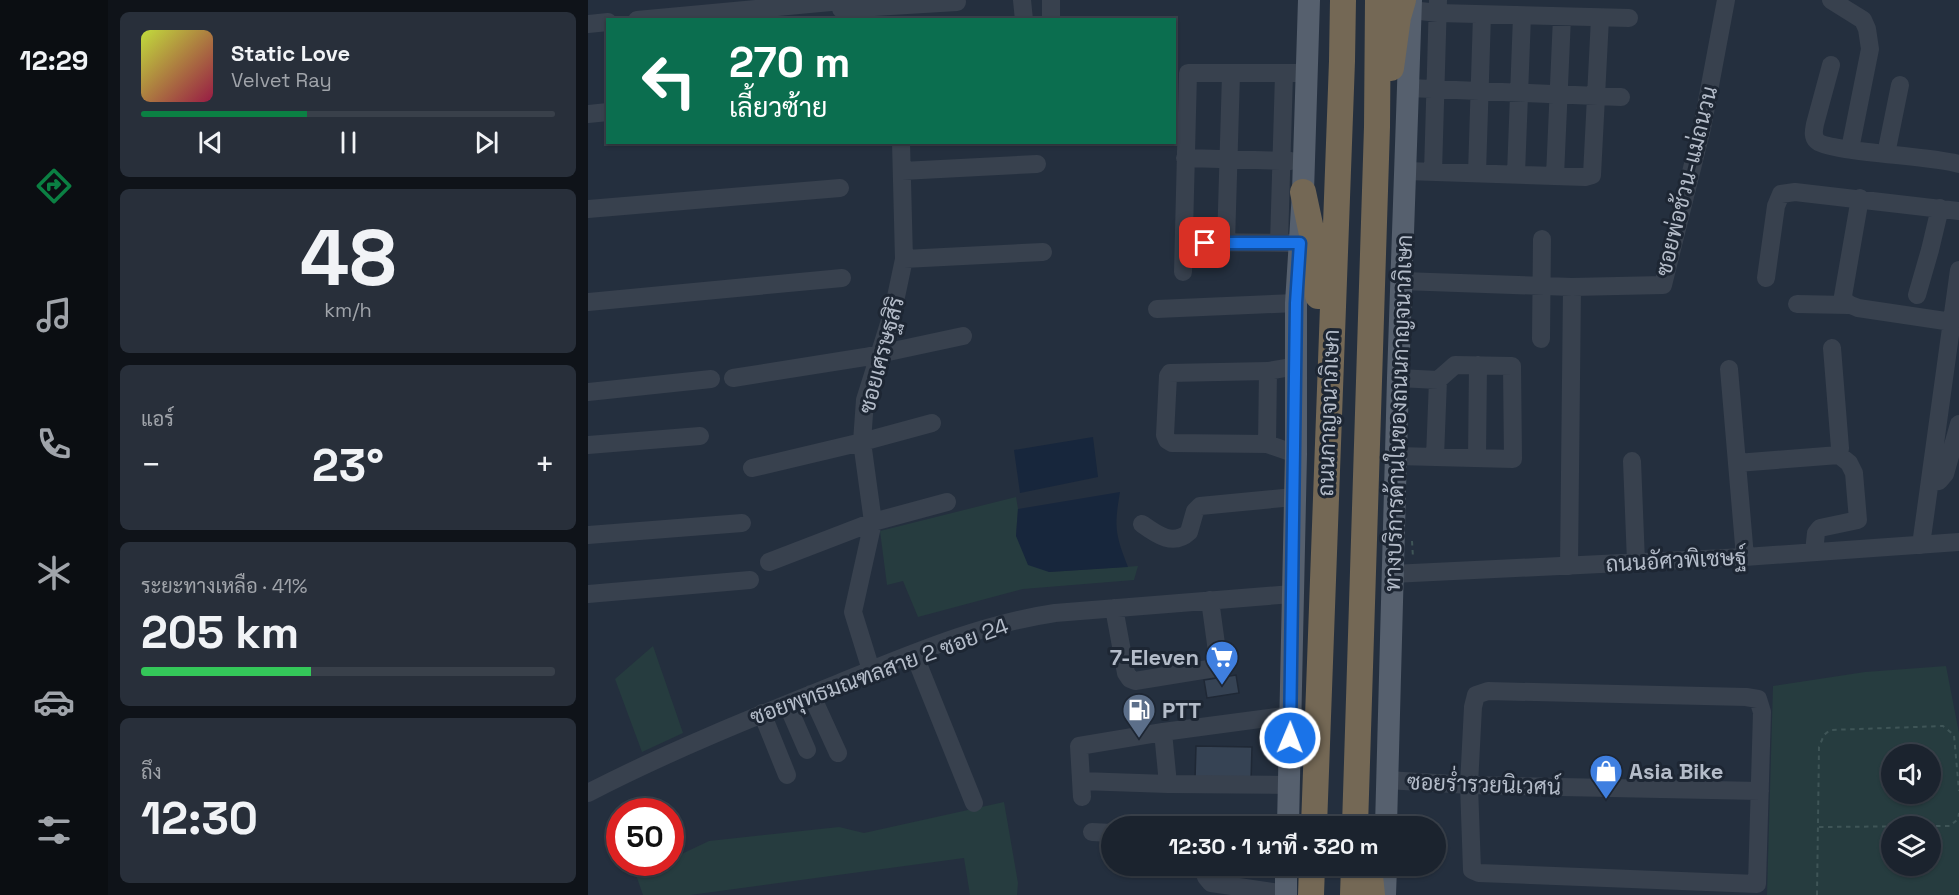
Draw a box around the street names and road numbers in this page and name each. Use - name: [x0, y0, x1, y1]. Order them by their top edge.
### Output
- street label: ซอยพ่อช้วน-แม่ถนวน: [1649, 83, 1723, 279]
- street label: ทางบริการด้านในของถนนกาญจนาภิเษก: [1378, 234, 1418, 592]
- street label: ซอยเศรษฐสิริ: [852, 293, 912, 417]
- street label: ถนนกาญจนาภิเษก: [1311, 329, 1345, 497]
- street label: ถนนอัศวพิเชษฐ์: [1605, 542, 1747, 580]
- street label: ซอยพุทธมณฑลสาย 2 ซอย 24: [746, 611, 1013, 733]
- street label: ซอยร่ำรวยนิเวศน์: [1406, 763, 1562, 801]

